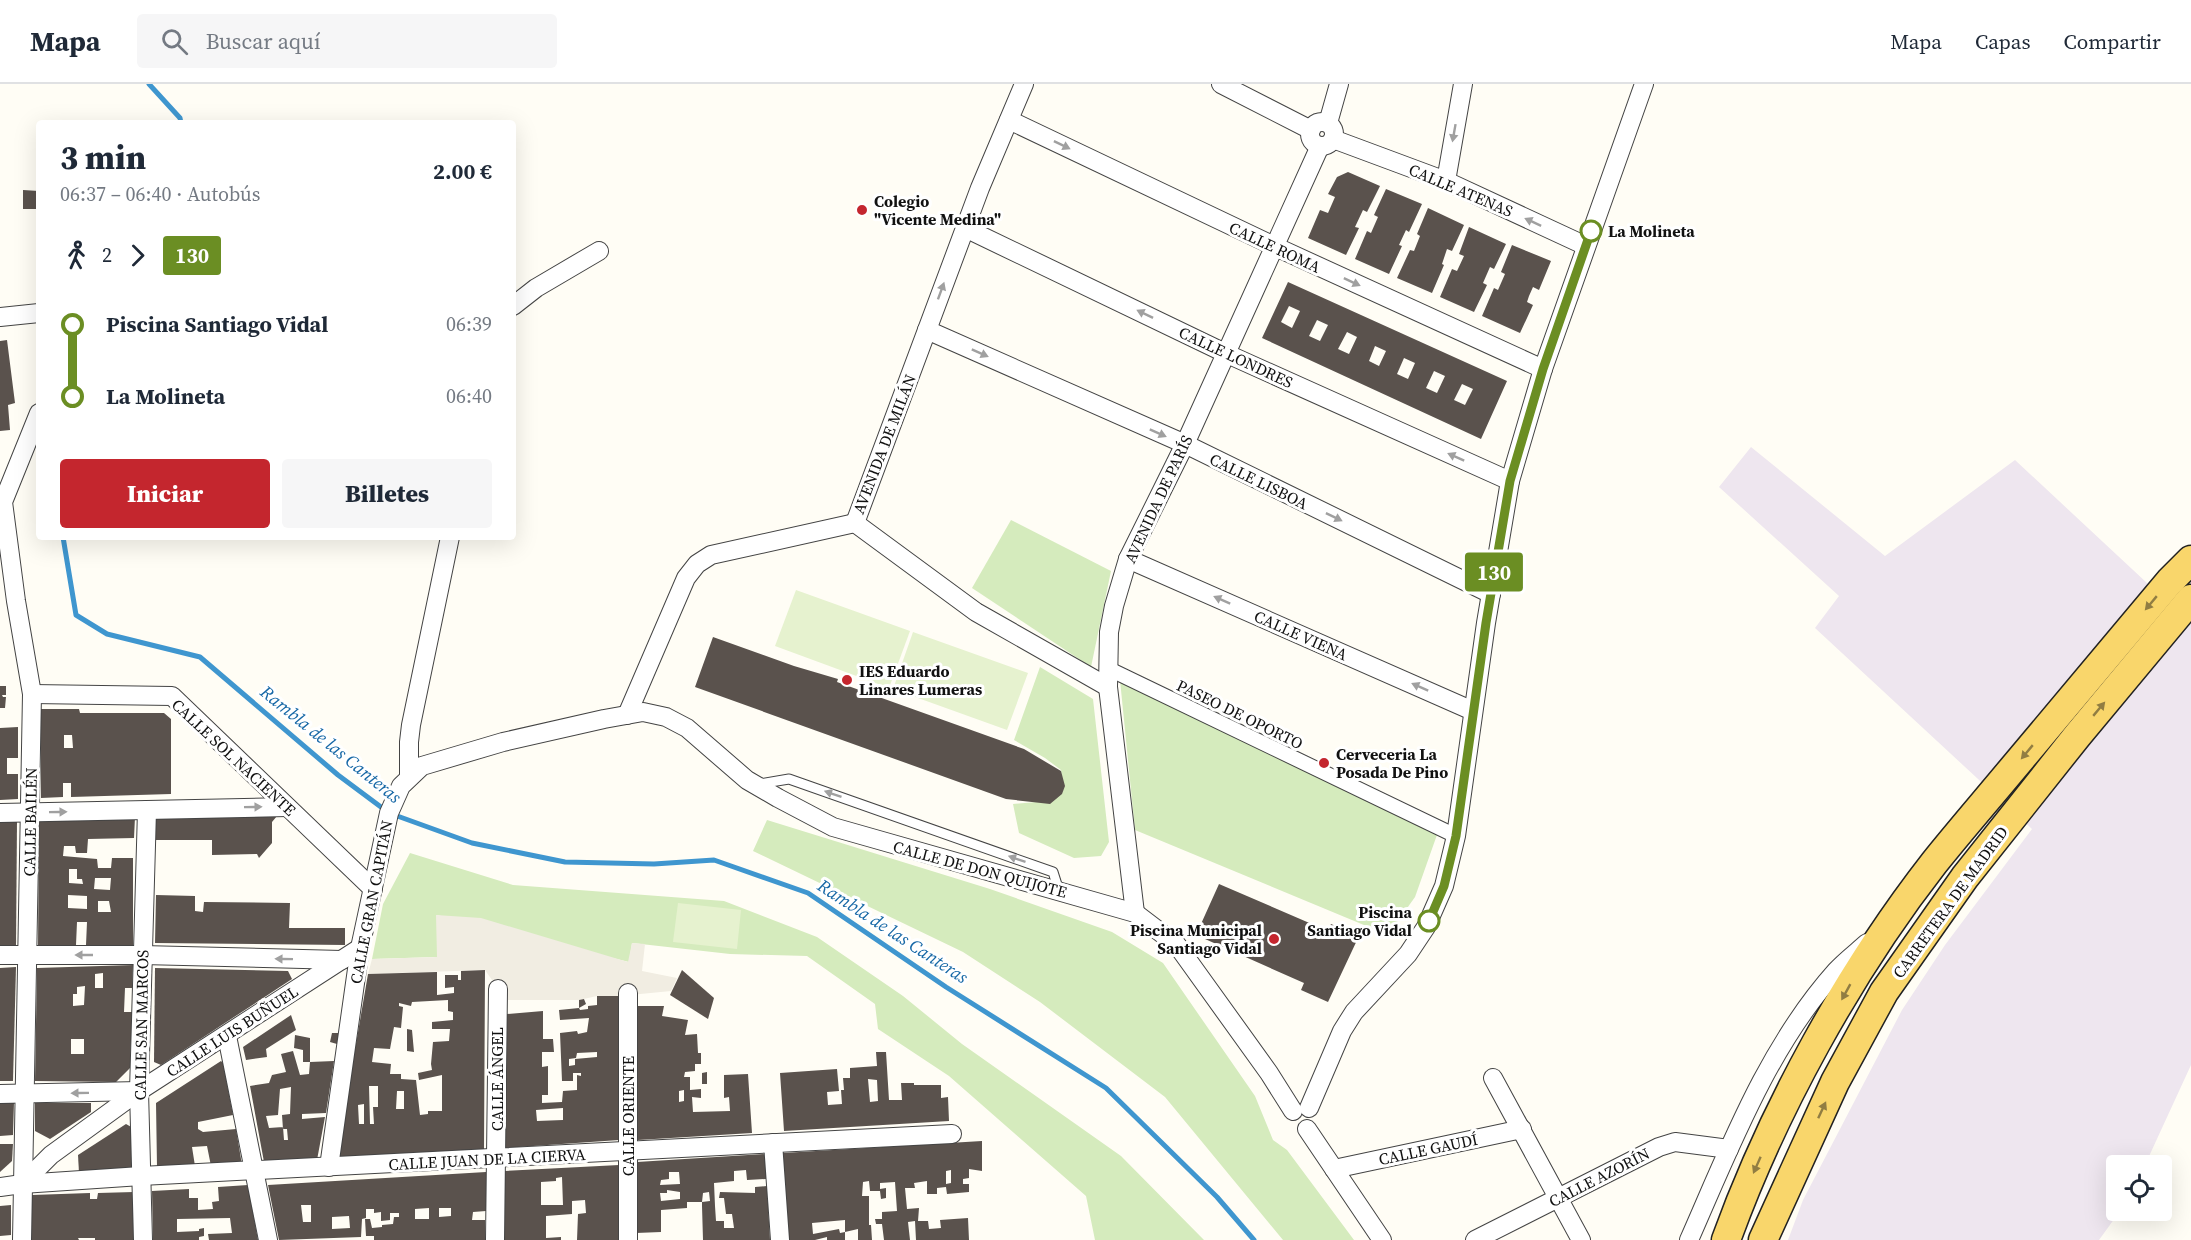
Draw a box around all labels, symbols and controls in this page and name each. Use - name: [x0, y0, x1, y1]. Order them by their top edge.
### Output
- search box: [137, 14, 557, 68]
- text: Mapa: [30, 22, 101, 60]
- icon: search: [158, 25, 191, 58]
- text: Buscar aquí: [206, 26, 321, 56]
- text: Mapa: [1890, 27, 1942, 56]
- text: Capas: [1975, 27, 2031, 56]
- text: Compartir: [2064, 27, 2161, 56]
- one-way arrow: [1450, 123, 1459, 142]
- text: 3 min: [60, 135, 146, 180]
- one-way arrow: [1053, 140, 1070, 149]
- text: 2.00 €: [433, 156, 492, 186]
- street label: CALLE ATENAS: [1405, 158, 1517, 222]
- text: 06:37 – 06:40 · Autobús: [60, 180, 260, 208]
- place label: Colegio "Vicente Medina": [874, 190, 1001, 230]
- marker: Colegio "Vicente Medina": [855, 203, 869, 217]
- street label: CALLE ROMA: [1226, 216, 1325, 278]
- one-way arrow: [1524, 217, 1541, 226]
- marker: La Molineta: [1580, 220, 1602, 242]
- place label: La Molineta: [1608, 220, 1695, 242]
- icon: walk: [60, 239, 93, 272]
- icon: forward: [121, 239, 154, 272]
- text: 2: [102, 241, 112, 269]
- text: 130: [175, 241, 209, 270]
- one-way arrow: [1343, 277, 1361, 287]
- one-way arrow: [937, 282, 947, 300]
- text: Piscina Santiago Vidal: [106, 309, 328, 339]
- text: 06:39: [446, 310, 492, 338]
- one-way arrow: [1137, 310, 1154, 319]
- street label: CALLE LONDRES: [1175, 321, 1297, 393]
- one-way arrow: [972, 349, 989, 358]
- street label: AVENIDA DE MILÁN: [847, 371, 921, 517]
- text: La Molineta: [106, 381, 225, 411]
- text: 06:40: [446, 382, 492, 410]
- one-way arrow: [1150, 428, 1167, 437]
- street label: AVENIDA DE PARÍS: [1119, 431, 1197, 567]
- street label: CALLE LISBOA: [1206, 448, 1312, 514]
- one-way arrow: [1448, 452, 1465, 461]
- button: Iniciar: [60, 459, 270, 528]
- button: Billetes: [282, 459, 492, 528]
- one-way arrow: [1325, 512, 1343, 522]
- line badge: 130: [1460, 552, 1528, 592]
- text: 130: [1477, 558, 1511, 587]
- one-way arrow: [1212, 595, 1230, 605]
- one-way arrow: [2145, 595, 2158, 611]
- street label: CALLE VIENA: [1251, 605, 1351, 666]
- place label: IES Eduardo Linares Lumeras: [859, 660, 982, 700]
- marker: IES Eduardo Linares Lumeras: [840, 673, 854, 687]
- street label: PASEO DE OPORTO: [1173, 674, 1307, 754]
- water label: Rambla de las Canteras: [254, 679, 407, 809]
- one-way arrow: [1410, 682, 1428, 692]
- street label: CALLE SOL NACIENTE: [167, 693, 301, 821]
- one-way arrow: [2092, 702, 2105, 717]
- place label: Cerveceria La Posada De Pino: [1336, 743, 1448, 783]
- one-way arrow: [2020, 744, 2033, 760]
- marker: Cerveceria La Posada De Pino: [1317, 756, 1331, 770]
- street label: CALLE BAILÉN: [18, 767, 42, 877]
- one-way arrow: [824, 788, 842, 798]
- one-way arrow: [244, 803, 263, 812]
- one-way arrow: [49, 807, 68, 817]
- street label: CALLE GRAN CAPITÁN: [344, 818, 398, 986]
- street label: CARRETERA DE MADRID: [1887, 821, 2013, 983]
- street label: CALLE DE DON QUIJOTE: [891, 835, 1070, 903]
- one-way arrow: [1008, 853, 1026, 863]
- water label: Rambla de las Canteras: [812, 872, 973, 989]
- place label: Piscina Santiago Vidal: [1307, 901, 1412, 941]
- marker: Piscina Santiago Vidal: [1418, 910, 1440, 932]
- place label: Piscina Municipal Santiago Vidal: [1130, 919, 1262, 959]
- marker: Piscina Municipal Santiago Vidal: [1267, 932, 1281, 946]
- street label: CALLE SAN MARCOS: [129, 949, 153, 1101]
- one-way arrow: [74, 950, 93, 960]
- one-way arrow: [274, 954, 293, 963]
- street label: CALLE LUIS BUÑUEL: [162, 980, 302, 1082]
- one-way arrow: [1841, 983, 1851, 1000]
- street label: CALLE ÁNGEL: [486, 1027, 508, 1131]
- street label: CALLE ORIENTE: [617, 1055, 639, 1176]
- one-way arrow: [71, 1088, 90, 1098]
- one-way arrow: [1817, 1102, 1826, 1119]
- street label: CALLE GAUDÍ: [1376, 1128, 1480, 1170]
- street label: CALLE AZORÍN: [1545, 1142, 1654, 1212]
- street label: CALLE JUAN DE LA CIERVA: [388, 1143, 587, 1175]
- map controls: [2106, 1155, 2172, 1221]
- button: locate: [2106, 1155, 2172, 1221]
- one-way arrow: [1752, 1156, 1761, 1173]

